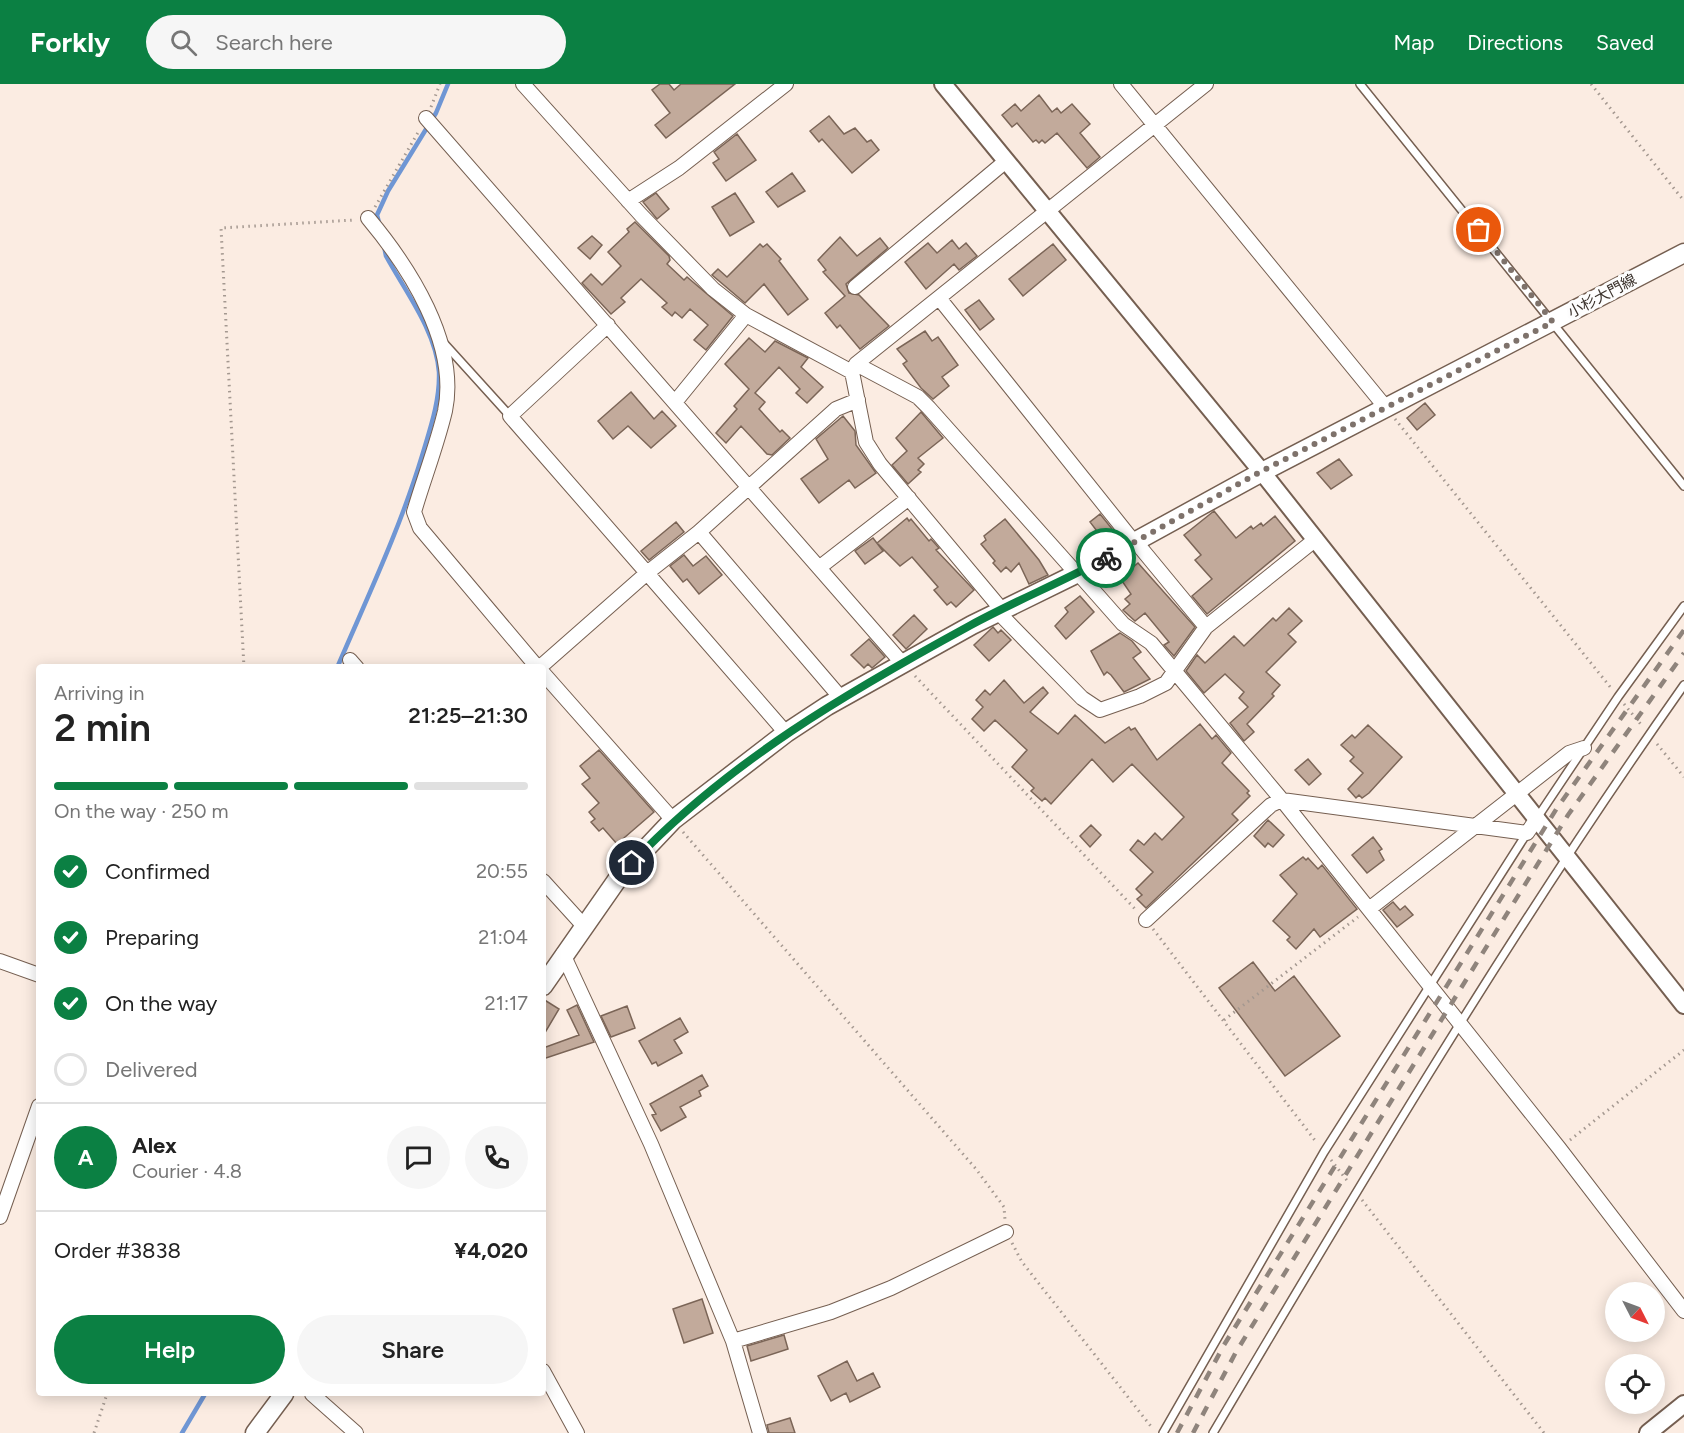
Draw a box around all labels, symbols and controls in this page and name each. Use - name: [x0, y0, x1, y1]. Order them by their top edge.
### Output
- search box: [146, 15, 566, 69]
- text: Forkly: [30, 25, 110, 59]
- icon: search: [167, 26, 200, 59]
- text: Search here: [215, 29, 333, 56]
- text: Map: [1393, 30, 1434, 55]
- text: Directions: [1467, 30, 1563, 55]
- text: Saved: [1596, 30, 1654, 55]
- pin: [1453, 204, 1504, 255]
- icon: bag: [1462, 213, 1495, 246]
- street label: 小杉大門線: [1565, 270, 1639, 322]
- courier: [1076, 528, 1136, 588]
- icon: bike: [1090, 542, 1123, 575]
- text: Arriving in: [54, 681, 144, 705]
- text: 21:25–21:30: [408, 702, 528, 729]
- text: 2 min: [54, 704, 151, 751]
- text: On the way · 250 m: [54, 799, 229, 823]
- pin: [606, 837, 657, 888]
- icon: home: [615, 846, 648, 879]
- icon: check: [54, 855, 87, 888]
- text: Confirmed: [105, 858, 210, 885]
- text: 20:55: [476, 859, 528, 883]
- icon: check: [54, 921, 87, 954]
- text: Preparing: [105, 924, 199, 951]
- text: 21:04: [478, 925, 528, 949]
- icon: check: [54, 987, 87, 1020]
- text: On the way: [105, 990, 217, 1017]
- text: 21:17: [485, 991, 528, 1015]
- text: Delivered: [105, 1056, 198, 1083]
- button: chat: [387, 1126, 450, 1189]
- button: phone: [465, 1126, 528, 1189]
- text: Alex: [132, 1132, 177, 1159]
- text: A: [78, 1144, 93, 1171]
- text: Courier · 4.8: [132, 1159, 242, 1183]
- text: Order #3838: [54, 1237, 181, 1264]
- text: ¥4,020: [454, 1237, 528, 1264]
- north arrow: [1605, 1282, 1665, 1342]
- map controls: [1605, 1282, 1665, 1414]
- button: Help: [54, 1315, 285, 1384]
- button: Share: [297, 1315, 528, 1384]
- button: locate: [1605, 1354, 1665, 1414]

